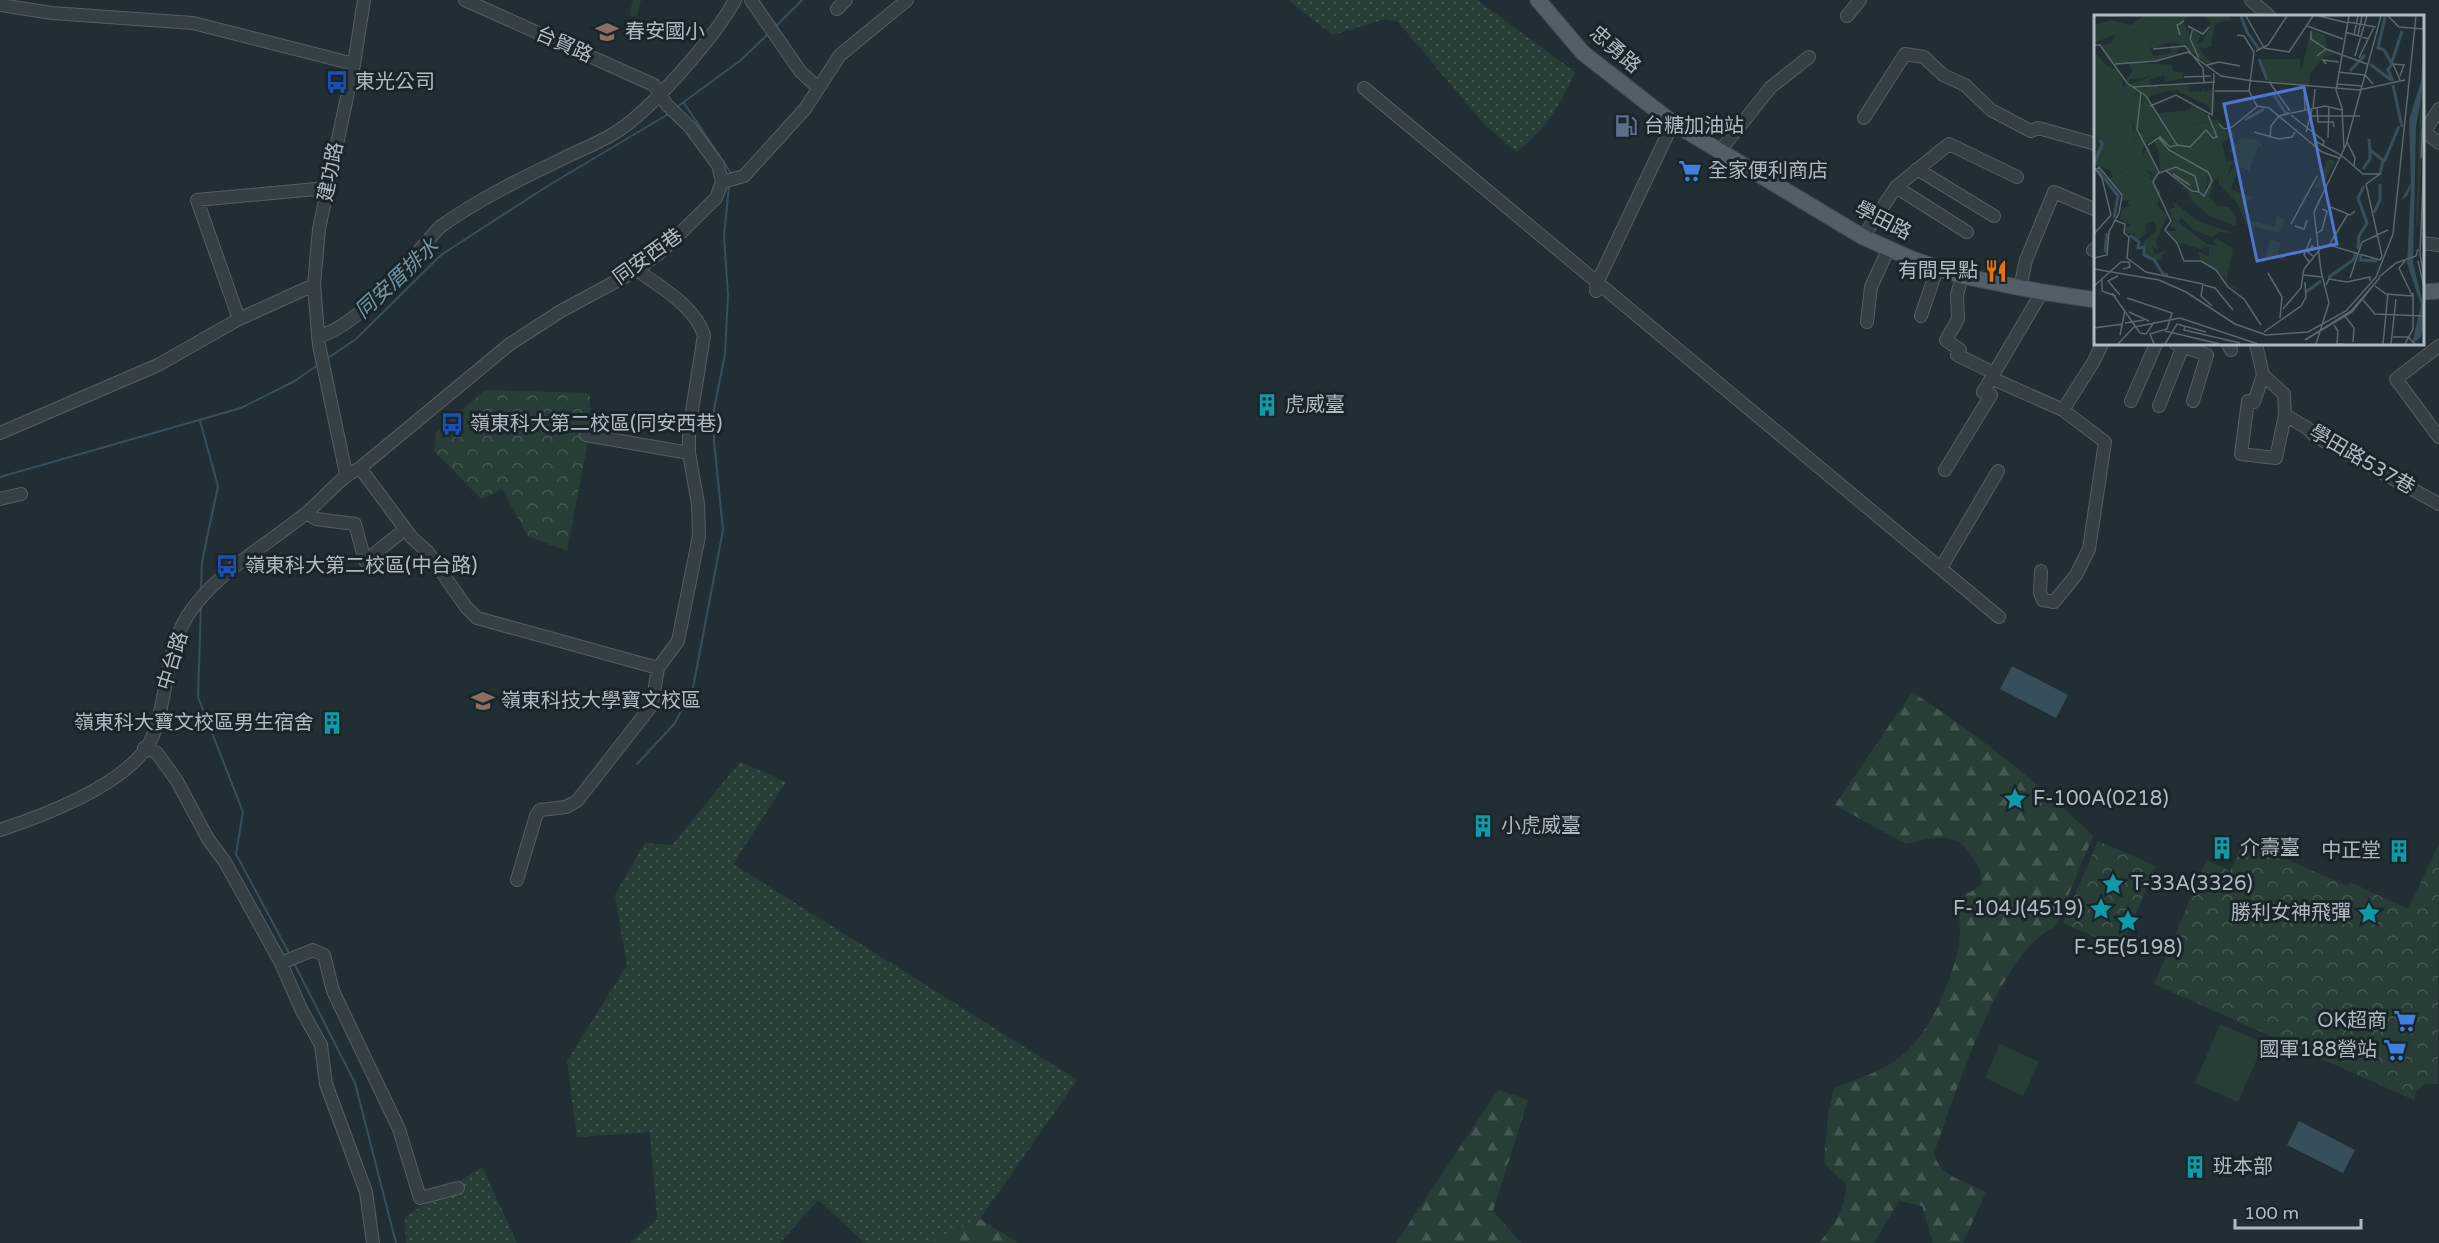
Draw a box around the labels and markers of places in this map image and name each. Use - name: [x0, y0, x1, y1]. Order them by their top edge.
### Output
- school or university icon: 春安國小: [594, 19, 620, 45]
- place label: 春安國小: [625, 20, 705, 44]
- bus stop icon: 東光公司: [324, 69, 350, 95]
- place label: 東光公司: [355, 70, 435, 94]
- fuel station icon: 台糖加油站: [1613, 113, 1639, 139]
- place label: 台糖加油站: [1644, 114, 1744, 138]
- supermarket icon: 全家便利商店: [1677, 158, 1703, 184]
- place label: 全家便利商店: [1708, 159, 1828, 183]
- restaurant icon: 有間早點: [1983, 258, 2009, 284]
- place label: 有間早點: [1898, 259, 1978, 283]
- building icon: 虎威臺: [1254, 392, 1280, 418]
- place label: 虎威臺: [1285, 393, 1345, 417]
- bus stop icon: 嶺東科大第二校區(同安西巷): [439, 411, 465, 437]
- place label: 嶺東科大第二校區(同安西巷): [470, 412, 722, 436]
- bus stop icon: 嶺東科大第二校區(中台路): [214, 553, 240, 579]
- place label: 嶺東科大第二校區(中台路): [245, 554, 477, 578]
- school or university icon: 嶺東科技大學寶文校區: [470, 688, 496, 714]
- place label: 嶺東科技大學寶文校區: [501, 689, 701, 713]
- building icon: 嶺東科大寶文校區男生宿舍: [319, 710, 345, 736]
- place label: 嶺東科大寶文校區男生宿舍: [74, 711, 314, 735]
- place icon: F-100A(0218): [2002, 786, 2028, 812]
- place label: F-100A(0218): [2033, 787, 2169, 811]
- building icon: 小虎威臺: [1470, 813, 1496, 839]
- place label: 小虎威臺: [1501, 814, 1581, 838]
- building icon: 介壽臺: [2209, 835, 2235, 861]
- place label: 介壽臺: [2240, 836, 2300, 860]
- building icon: 中正堂: [2386, 838, 2412, 864]
- place label: 中正堂: [2321, 839, 2381, 863]
- place icon: T-33A(3326): [2100, 871, 2126, 897]
- place label: T-33A(3326): [2131, 872, 2253, 896]
- place icon: F-104J(4519): [2088, 896, 2114, 922]
- place label: F-104J(4519): [1953, 897, 2083, 921]
- place icon: 勝利女神飛彈: [2356, 900, 2382, 926]
- place label: 勝利女神飛彈: [2231, 901, 2351, 925]
- place icon: F-5E(5198): [2115, 908, 2141, 934]
- place label: F-5E(5198): [2074, 936, 2182, 960]
- supermarket icon: OK超商: [2392, 1008, 2418, 1034]
- place label: OK超商: [2317, 1009, 2387, 1033]
- supermarket icon: 國軍188營站: [2382, 1037, 2408, 1063]
- place label: 國軍188營站: [2259, 1038, 2377, 1062]
- building icon: 班本部: [2182, 1154, 2208, 1180]
- place label: 班本部: [2213, 1155, 2273, 1179]

